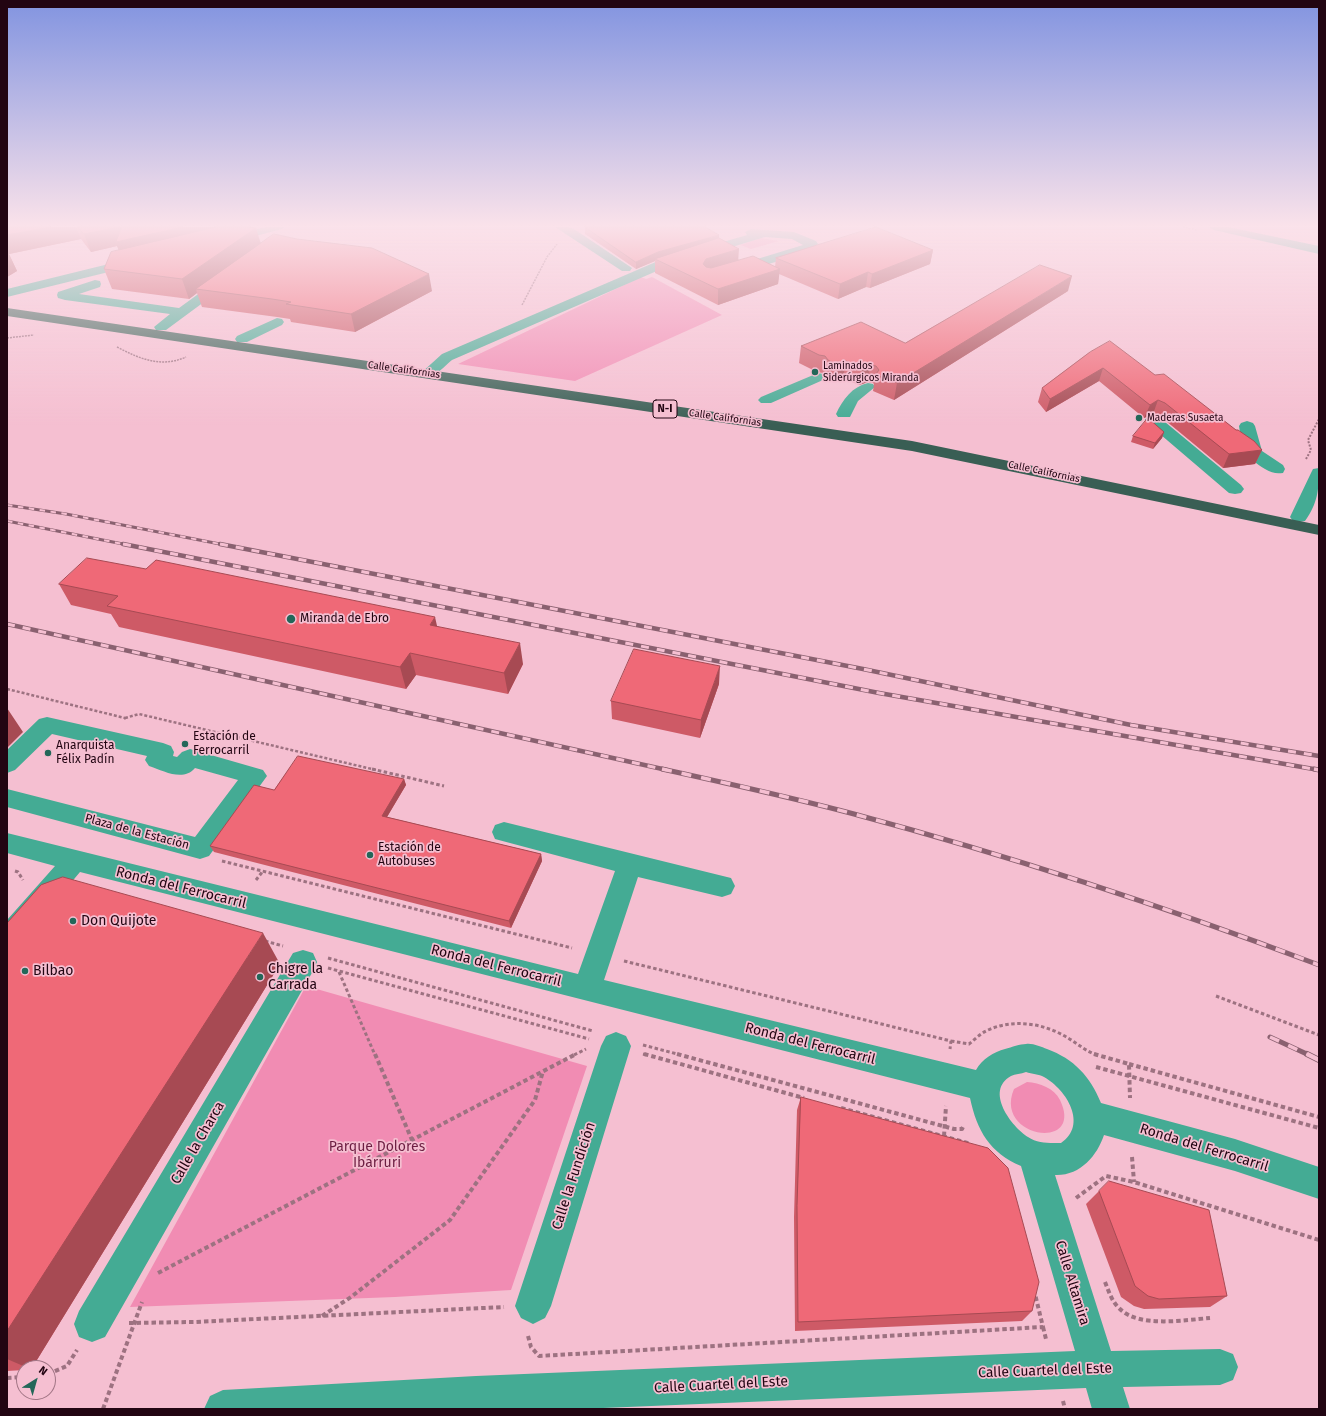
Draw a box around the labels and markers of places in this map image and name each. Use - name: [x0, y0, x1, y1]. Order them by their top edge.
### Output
- place label: Laminados Siderúrgicos Miranda: [823, 360, 919, 384]
- marker: Laminados Siderúrgicos Miranda: [810, 367, 820, 377]
- place label: Maderas Susaeta: [1147, 412, 1224, 424]
- marker: Maderas Susaeta: [1134, 413, 1144, 423]
- place label: Miranda de Ebro: [300, 612, 389, 626]
- marker: Miranda de Ebro: [285, 613, 297, 625]
- place label: Estación de Ferrocarril: [193, 730, 256, 758]
- place label: Anarquista Félix Padín: [56, 739, 115, 767]
- marker: Estación de Ferrocarril: [180, 739, 190, 749]
- marker: Anarquista Félix Padín: [43, 748, 53, 758]
- place label: Estación de Autobuses: [378, 841, 441, 869]
- marker: Estación de Autobuses: [365, 850, 375, 860]
- place label: Don Quijote: [81, 913, 156, 929]
- marker: Don Quijote: [68, 916, 78, 926]
- place label: Chigre la Carrada: [268, 961, 323, 994]
- place label: Bilbao: [33, 963, 74, 979]
- marker: Bilbao: [20, 966, 30, 976]
- marker: Chigre la Carrada: [255, 972, 265, 982]

